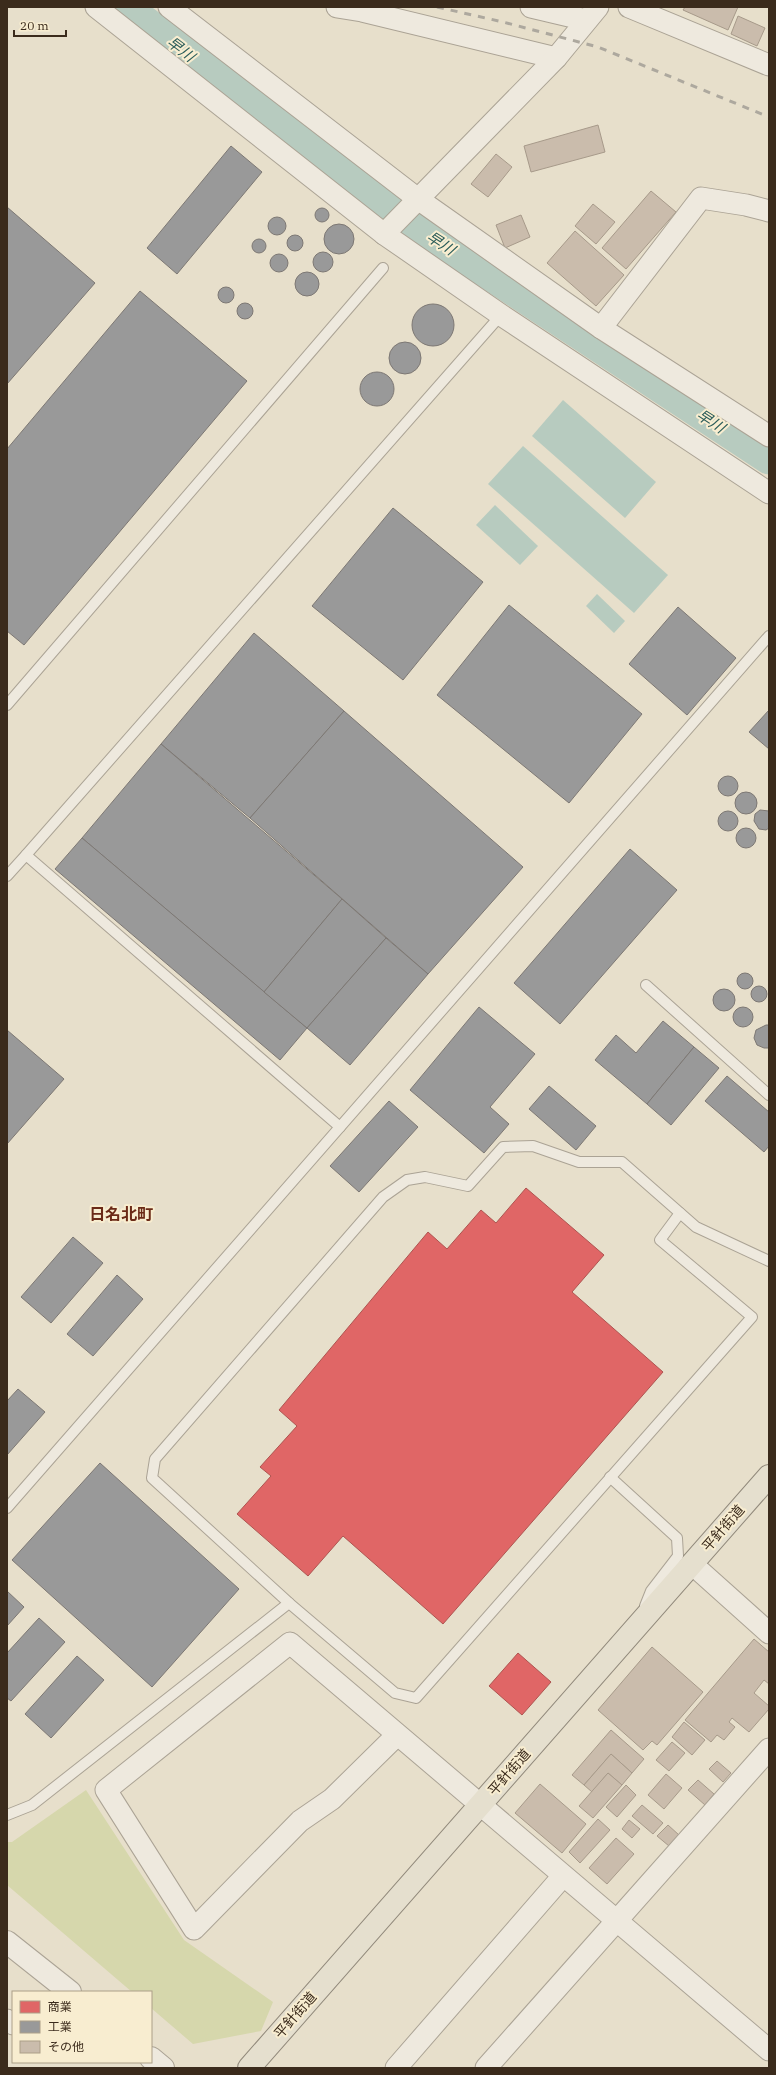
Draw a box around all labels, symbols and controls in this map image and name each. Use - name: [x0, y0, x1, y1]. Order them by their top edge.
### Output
- scale bar: [14, 12, 66, 38]
- text: 20 m: [20, 18, 49, 33]
- water label: 早川: [163, 32, 200, 67]
- water label: 早川: [423, 227, 460, 260]
- water label: 早川: [693, 405, 730, 438]
- district label: 日名北町: [89, 1204, 153, 1224]
- street label: 平針街道: [698, 1501, 748, 1555]
- street label: 平針街道: [484, 1745, 534, 1799]
- street label: 平針街道: [270, 1988, 320, 2042]
- legend: [12, 1991, 152, 2063]
- text: 商業: [48, 1999, 72, 2014]
- text: 工業: [48, 2019, 72, 2034]
- text: その他: [48, 2039, 84, 2054]

